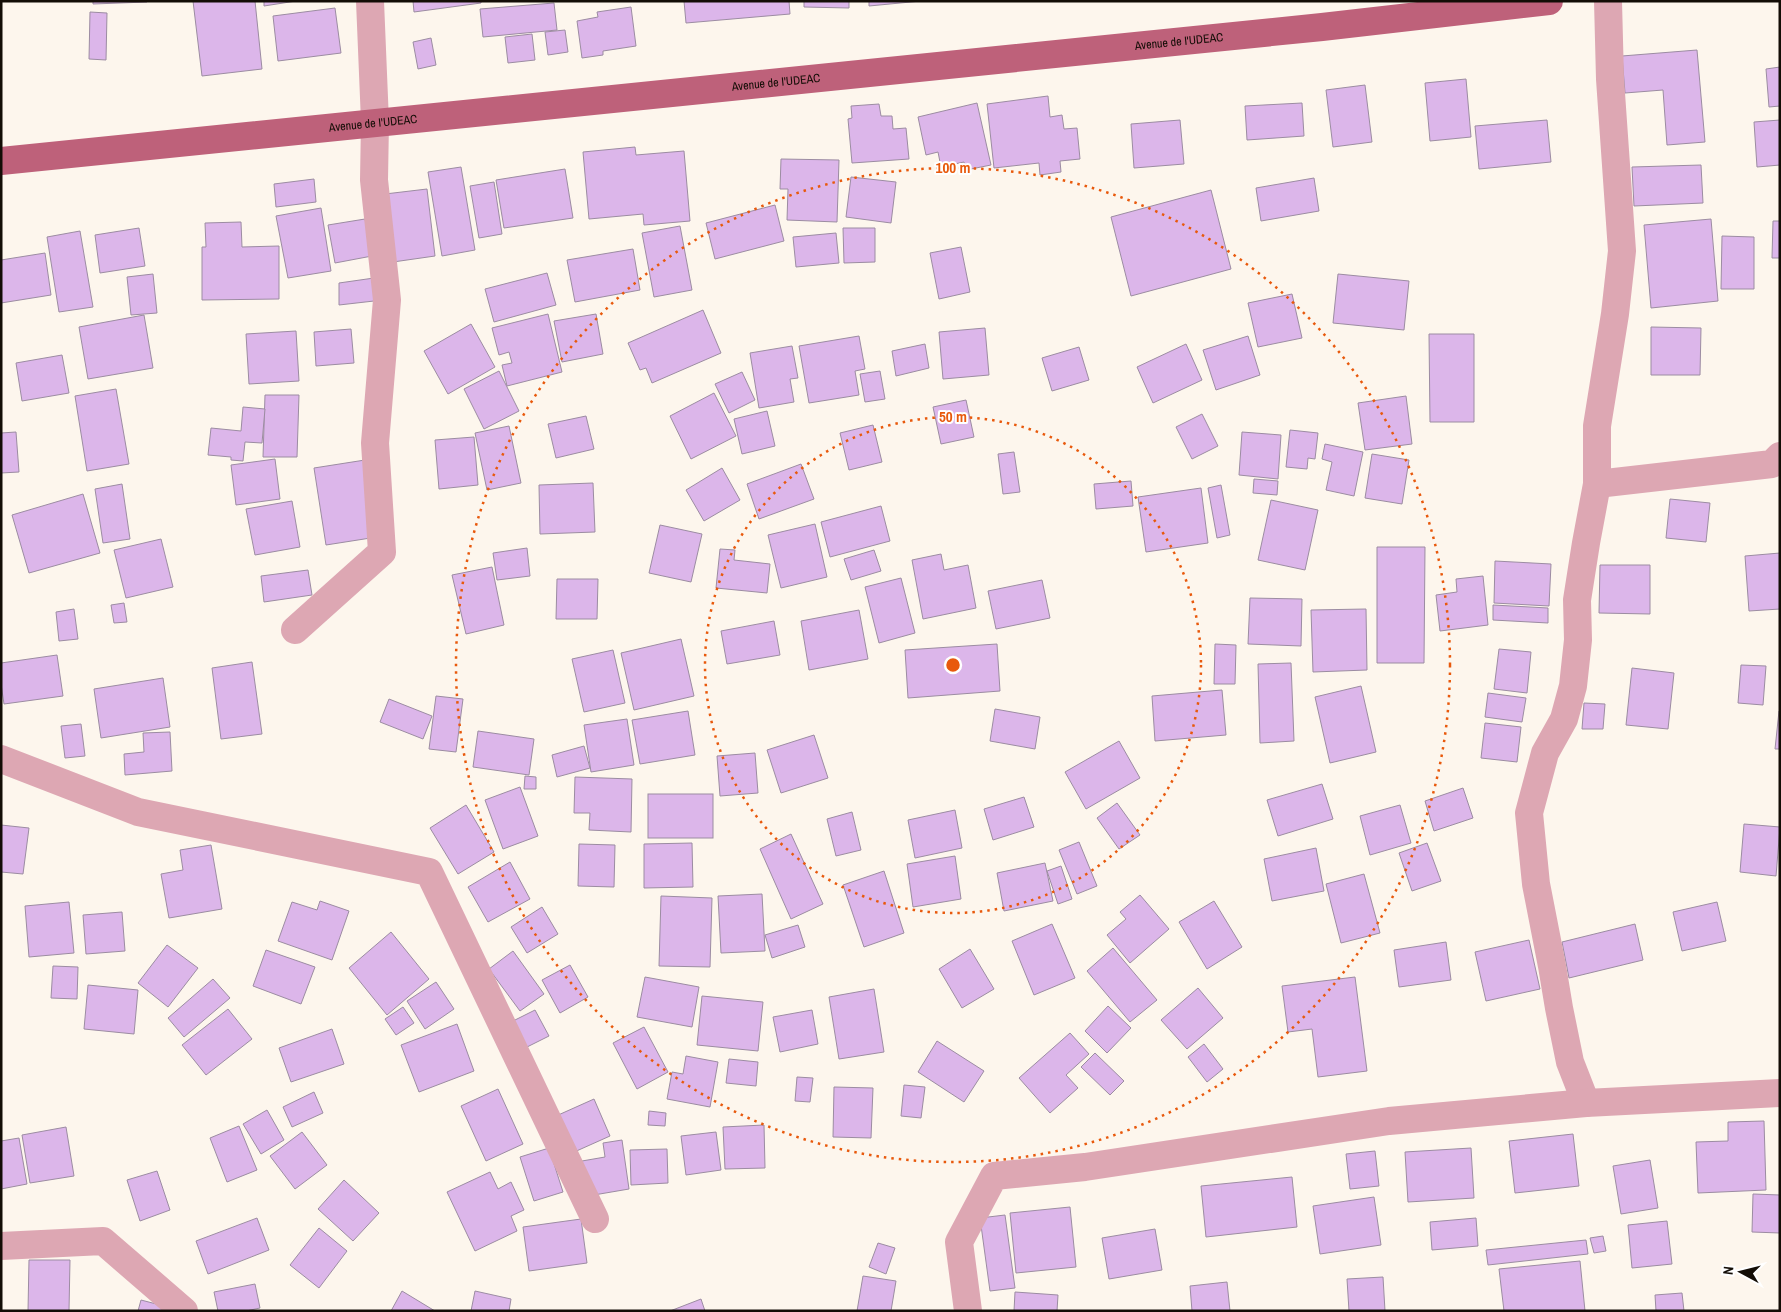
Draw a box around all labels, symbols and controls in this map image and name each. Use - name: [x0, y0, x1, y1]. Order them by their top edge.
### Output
- street label: Avenue de I'UDEAC: [1133, 29, 1224, 54]
- street label: Avenue de I'UDEAC: [730, 70, 821, 95]
- street label: Avenue de I'UDEAC: [327, 111, 418, 136]
- text: 100 m: [936, 157, 970, 178]
- text: 50 m: [939, 406, 967, 427]
- centre of rings: [944, 656, 962, 674]
- north arrow: [1716, 1247, 1766, 1297]
- text: N: [1719, 1265, 1738, 1276]

